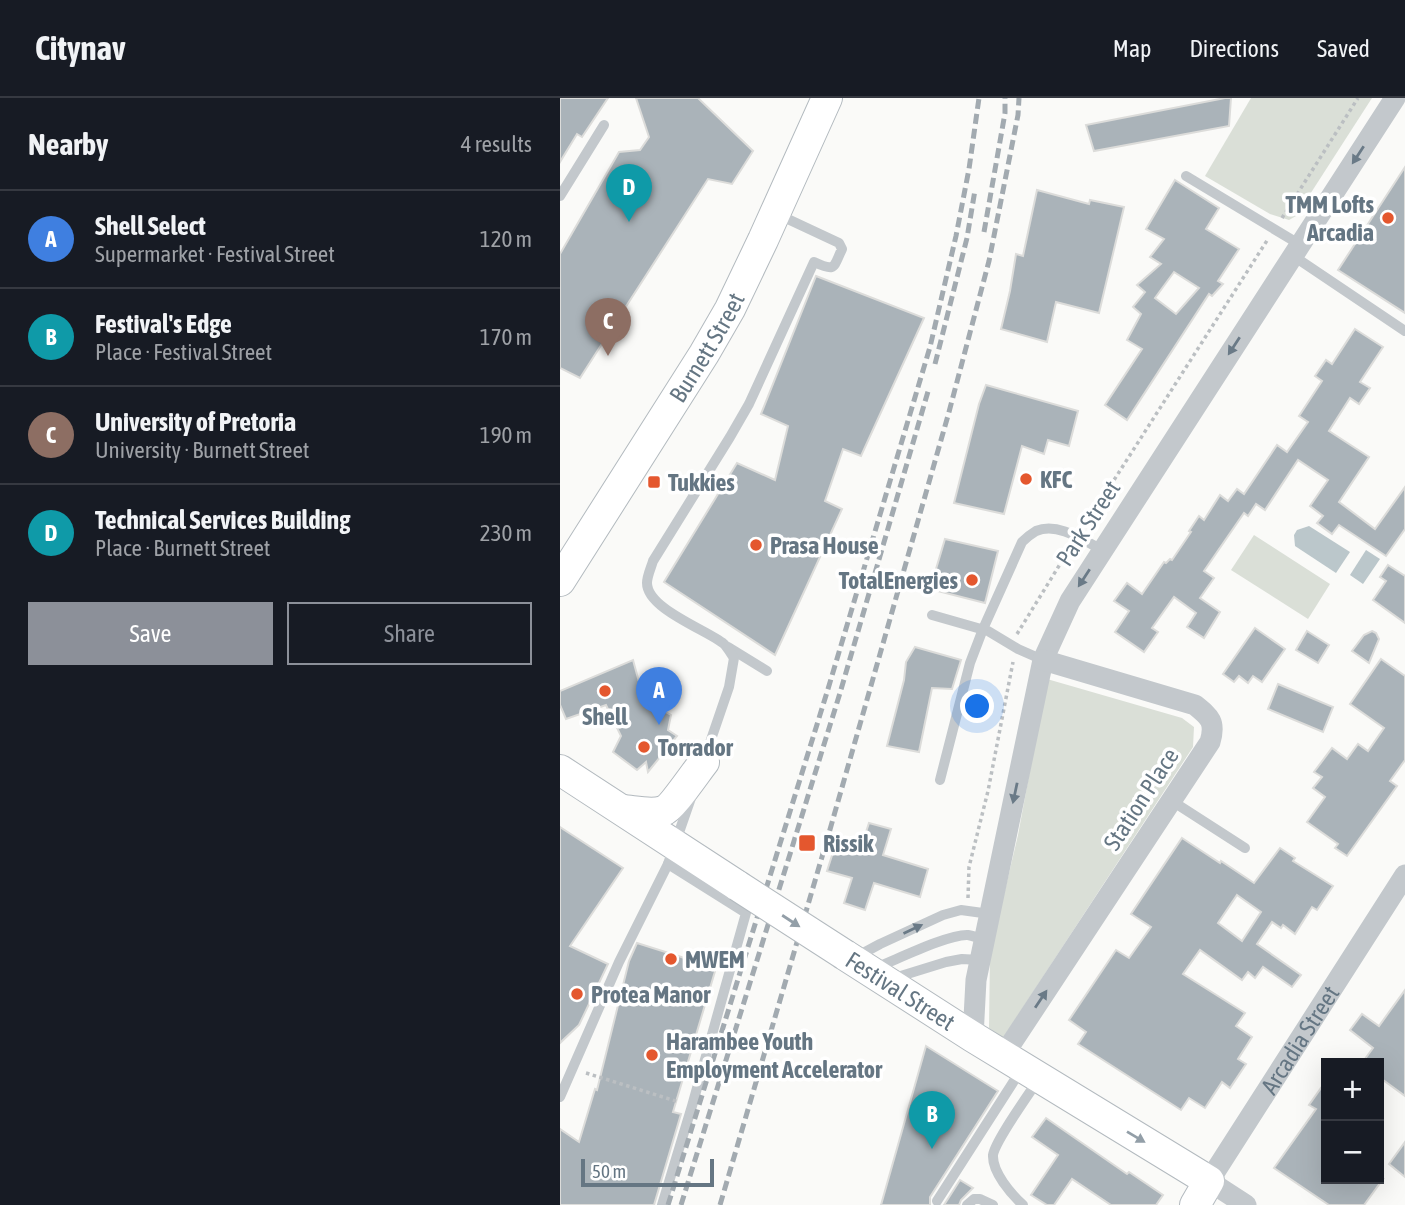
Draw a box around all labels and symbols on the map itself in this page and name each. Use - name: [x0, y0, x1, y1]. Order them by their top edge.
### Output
- one-way arrow: [1351, 145, 1364, 165]
- pin: D: [606, 164, 652, 222]
- place label: TMM Lofts Arcadia: [1285, 191, 1375, 246]
- marker: TMM Lofts Arcadia: [1380, 210, 1396, 226]
- street label: Burnett Street: [664, 288, 749, 407]
- pin: C: [585, 298, 631, 356]
- one-way arrow: [1227, 336, 1240, 356]
- place label: KFC: [1040, 466, 1072, 493]
- place label: Tukkies: [668, 469, 735, 496]
- marker: KFC: [1018, 471, 1034, 487]
- marker: Tukkies: [646, 474, 662, 490]
- street label: Park Street: [1051, 475, 1126, 571]
- place label: Prasa House: [770, 532, 879, 559]
- marker: Prasa House: [748, 537, 764, 553]
- place label: TotalEnergies: [839, 567, 959, 594]
- one-way arrow: [1078, 569, 1091, 588]
- marker: TotalEnergies: [964, 572, 980, 588]
- pin: A: [636, 667, 682, 725]
- marker: Shell: [597, 683, 613, 699]
- your location: [960, 689, 994, 723]
- place label: Shell: [582, 703, 628, 730]
- place label: Torrador: [658, 734, 734, 761]
- marker: Torrador: [636, 739, 652, 755]
- street label: Station Place: [1098, 743, 1184, 855]
- one-way arrow: [1009, 782, 1020, 804]
- place label: Rissik: [823, 830, 874, 857]
- marker: Rissik: [797, 833, 817, 853]
- one-way arrow: [782, 914, 801, 927]
- one-way arrow: [903, 923, 923, 935]
- place label: MWEM: [685, 946, 745, 973]
- street label: Festival Street: [841, 946, 960, 1036]
- marker: MWEM: [663, 951, 679, 967]
- street label: Arcadia Street: [1255, 980, 1344, 1099]
- place label: Protea Manor: [591, 981, 711, 1008]
- marker: Protea Manor: [569, 986, 585, 1002]
- one-way arrow: [1034, 990, 1048, 1008]
- place label: Harambee Youth Employment Accelerator: [666, 1028, 883, 1083]
- marker: Harambee Youth Employment Accelerator: [644, 1047, 660, 1063]
- pin: B: [909, 1091, 955, 1149]
- one-way arrow: [1127, 1130, 1146, 1143]
- scale bar: [581, 1156, 714, 1188]

